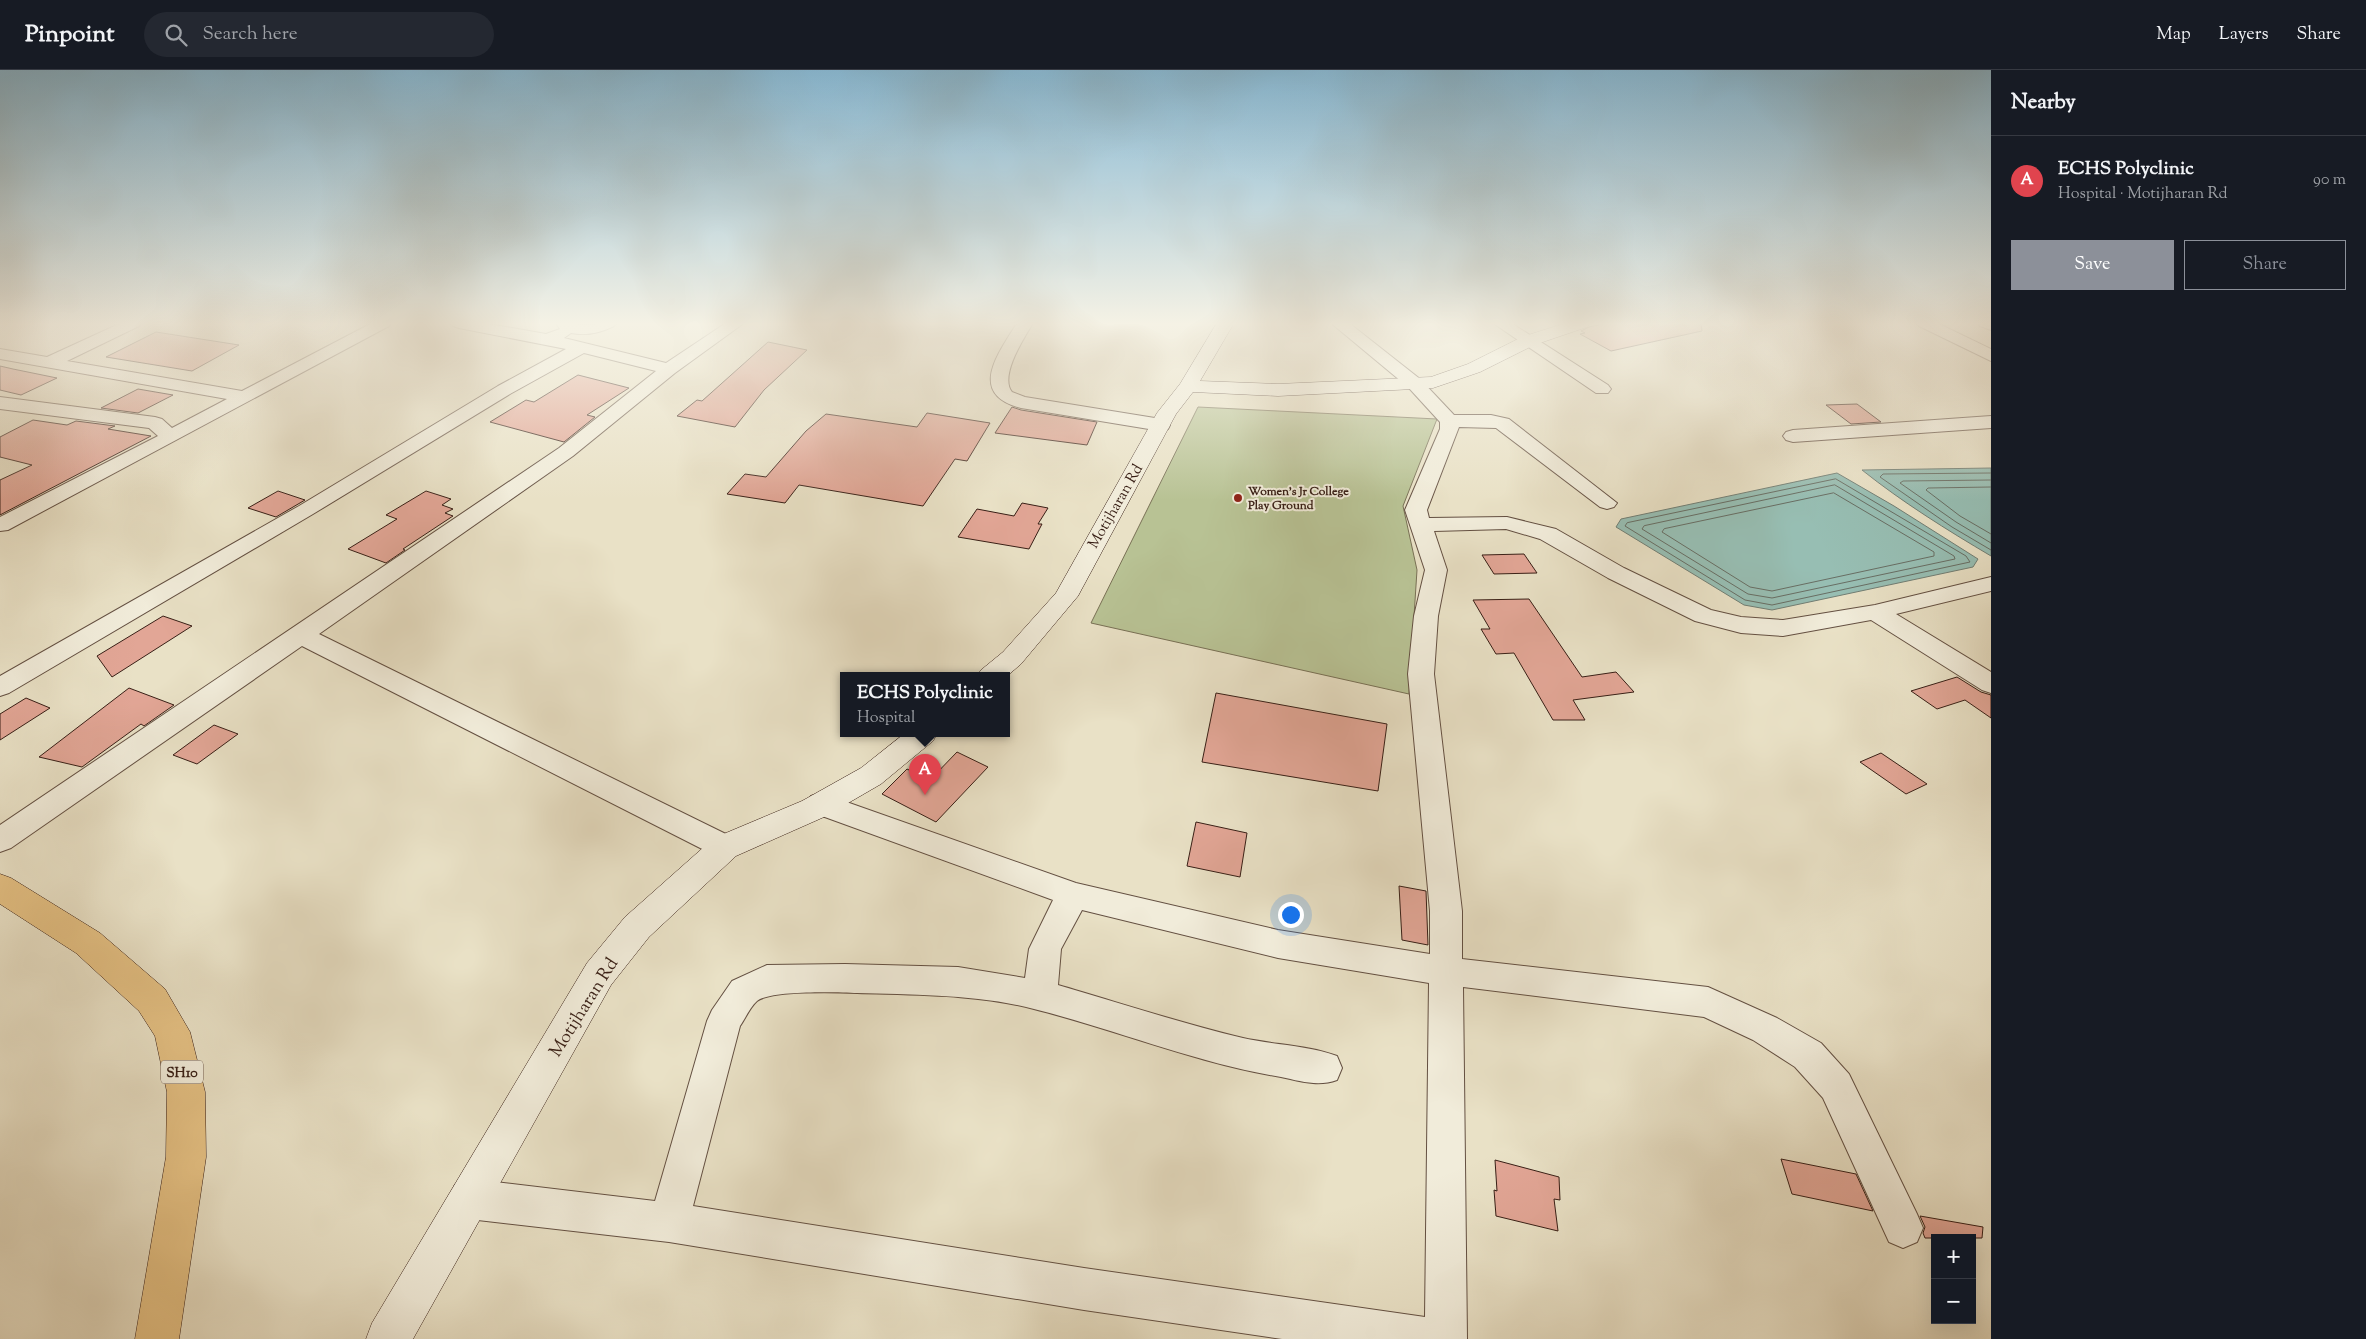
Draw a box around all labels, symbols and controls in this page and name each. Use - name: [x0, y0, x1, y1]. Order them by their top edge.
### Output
- search box: [144, 12, 494, 57]
- text: Pinpoint: [25, 18, 114, 52]
- icon: search: [162, 21, 190, 49]
- text: Search here: [202, 21, 298, 48]
- text: Map: [2156, 22, 2191, 48]
- text: Layers: [2219, 22, 2269, 48]
- text: Share: [2297, 22, 2341, 48]
- text: Nearby: [2011, 88, 2076, 118]
- text: ECHS Polyclinic: [2058, 156, 2194, 183]
- text: A: [2021, 169, 2034, 192]
- text: 90 m: [2313, 169, 2346, 192]
- text: Hospital · Motijharan Rd: [2058, 183, 2228, 206]
- button: Save: [2011, 240, 2174, 290]
- button: Share: [2184, 240, 2346, 290]
- street label: Motijharan Rd: [1084, 460, 1149, 553]
- place label: Women's Jr College Play Ground: [1247, 483, 1349, 515]
- marker: Women's Jr College Play Ground: [1232, 492, 1244, 504]
- popup: [840, 672, 1010, 737]
- text: ECHS Polyclinic: [857, 680, 993, 707]
- text: Hospital: [857, 707, 915, 730]
- pin: A: [909, 754, 941, 795]
- your location: [1278, 902, 1304, 928]
- street label: Motijharan Rd: [544, 953, 626, 1063]
- road number: SH10: [161, 1060, 203, 1084]
- map controls: [1931, 1234, 1976, 1324]
- button: +: [1931, 1234, 1976, 1279]
- button: −: [1931, 1279, 1976, 1324]

